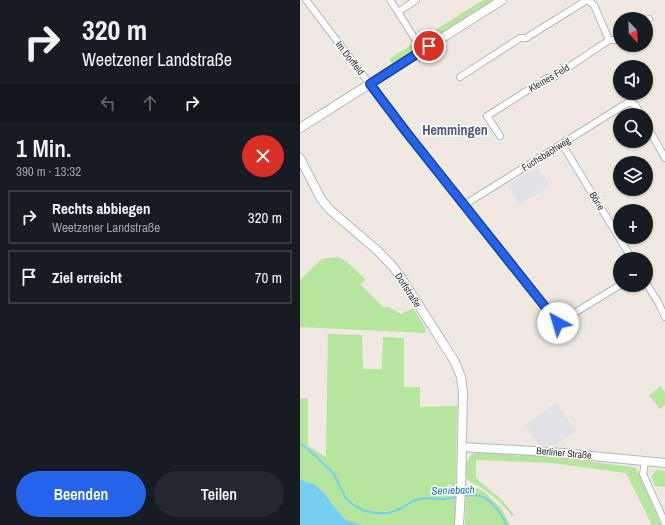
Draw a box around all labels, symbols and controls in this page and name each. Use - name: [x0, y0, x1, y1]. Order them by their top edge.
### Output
- text: 320 m: [82, 11, 147, 49]
- north arrow: [613, 12, 653, 52]
- map controls: [613, 12, 653, 292]
- icon: right: [16, 16, 68, 68]
- pin: [412, 29, 446, 63]
- icon: arrive: [418, 35, 440, 57]
- street label: Im Dorffeld: [333, 38, 367, 78]
- text: Weetzener Landstraße: [82, 47, 232, 72]
- button: sound: [613, 60, 653, 100]
- street label: Kleines Feld: [526, 61, 572, 95]
- icon: left: [97, 92, 119, 114]
- icon: ahead: [139, 92, 161, 114]
- icon: right: [181, 92, 203, 114]
- button: search: [613, 108, 653, 148]
- district label: Hemmingen: [422, 121, 488, 139]
- text: 1 Min.: [16, 132, 71, 164]
- street label: Fuchsbachweg: [519, 134, 573, 174]
- button: close: [242, 135, 284, 177]
- button: layers: [613, 156, 653, 196]
- text: 390 m · 13:32: [16, 163, 81, 180]
- street label: Börie: [586, 189, 608, 213]
- text: Rechts abbiegen: [52, 198, 150, 219]
- button: +: [613, 204, 653, 244]
- icon: right: [18, 206, 40, 228]
- text: 320 m: [248, 207, 282, 228]
- text: Weetzener Landstraße: [52, 219, 160, 236]
- button: −: [613, 252, 653, 292]
- icon: arrive: [18, 266, 40, 288]
- text: Ziel erreicht: [52, 267, 122, 288]
- text: 70 m: [255, 267, 282, 288]
- street label: Dorfstraße: [392, 270, 424, 310]
- position arrow: [537, 302, 579, 344]
- street label: Berliner Straße: [536, 444, 593, 462]
- button: Beenden: [16, 471, 146, 517]
- button: Teilen: [154, 471, 284, 517]
- water label: Seniebach: [431, 482, 475, 498]

